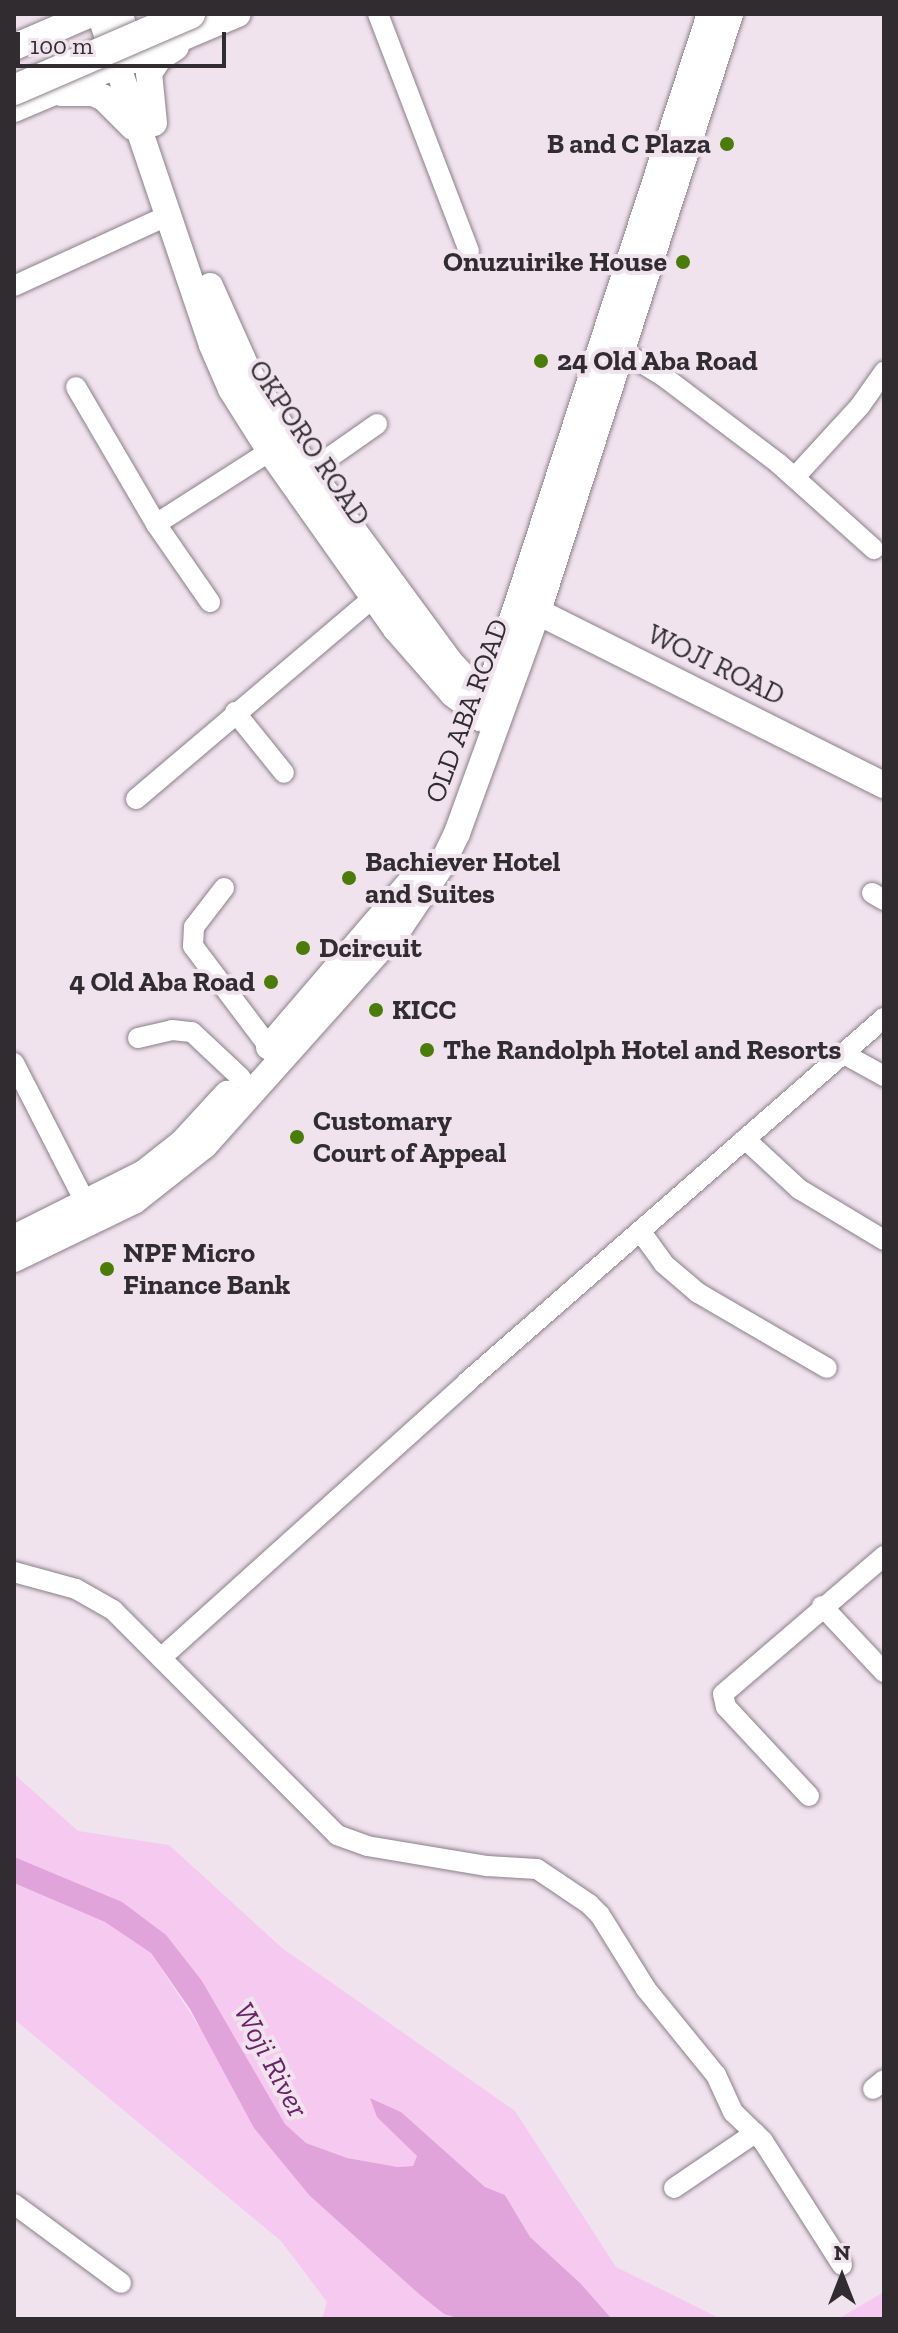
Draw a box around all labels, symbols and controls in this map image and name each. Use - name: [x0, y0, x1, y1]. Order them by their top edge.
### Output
- scale bar: [20, 16, 230, 66]
- text: 100 m: [30, 31, 93, 60]
- place label: B and C Plaza: [547, 127, 711, 161]
- marker: B and C Plaza: [718, 135, 736, 153]
- place label: Onuzuirike House: [443, 245, 667, 279]
- marker: Onuzuirike House: [674, 253, 692, 271]
- place label: 24 Old Aba Road: [557, 344, 759, 378]
- marker: 24 Old Aba Road: [532, 352, 550, 370]
- street label: OKPORO ROAD: [241, 354, 377, 532]
- street label: OLD ABA ROAD: [418, 614, 516, 808]
- street label: WOJI ROAD: [642, 617, 790, 713]
- place label: Bachiever Hotel and Suites: [365, 845, 561, 911]
- marker: Bachiever Hotel and Suites: [340, 869, 358, 887]
- place label: Dcircuit: [319, 931, 422, 965]
- marker: Dcircuit: [294, 939, 312, 957]
- place label: 4 Old Aba Road: [68, 965, 255, 999]
- marker: 4 Old Aba Road: [262, 973, 280, 991]
- place label: KICC: [392, 993, 456, 1027]
- marker: KICC: [367, 1001, 385, 1019]
- place label: The Randolph Hotel and Resorts: [443, 1033, 841, 1067]
- marker: The Randolph Hotel and Resorts: [418, 1041, 436, 1059]
- place label: Customary Court of Appeal: [313, 1104, 507, 1170]
- marker: Customary Court of Appeal: [288, 1128, 306, 1146]
- place label: NPF Micro Finance Bank: [123, 1236, 290, 1302]
- marker: NPF Micro Finance Bank: [98, 1260, 116, 1278]
- water label: Woji River: [226, 1996, 316, 2124]
- north arrow: [802, 2237, 882, 2317]
- text: N: [834, 2239, 850, 2266]

